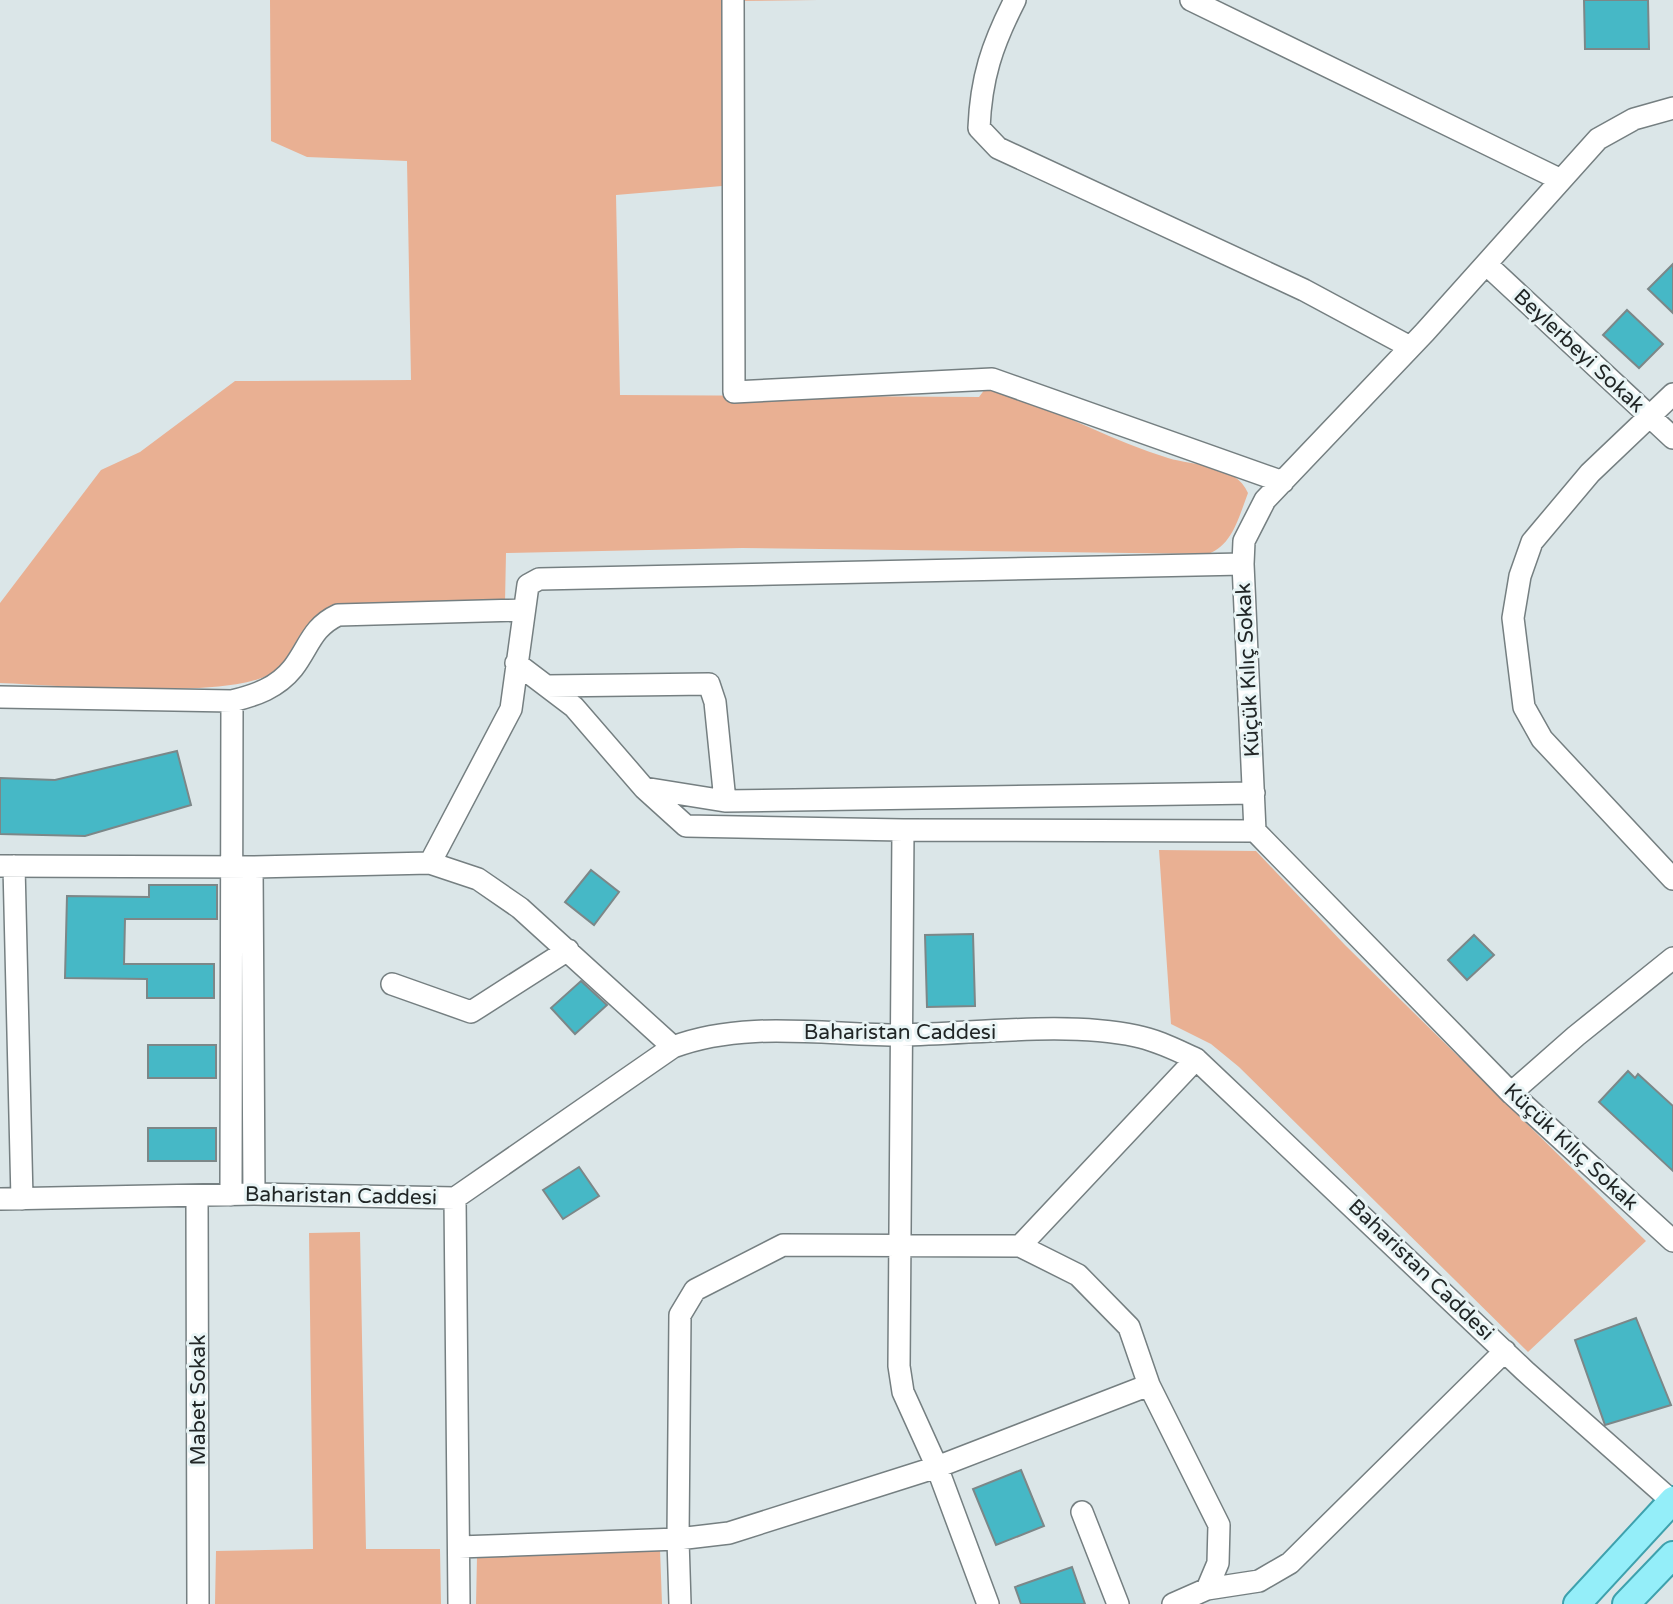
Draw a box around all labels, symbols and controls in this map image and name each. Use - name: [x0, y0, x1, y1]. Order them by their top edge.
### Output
- street label: Beylerbeyi Sokak: [1508, 284, 1650, 418]
- street label: Küçük Kılıç Sokak: [1231, 582, 1265, 758]
- street label: Baharistan Caddesi: [804, 1020, 996, 1045]
- street label: Küçük Kılıç Sokak: [1499, 1078, 1643, 1216]
- street label: Baharistan Caddesi: [245, 1182, 437, 1210]
- street label: Baharistan Caddesi: [1343, 1194, 1499, 1346]
- street label: Mabet Sokak: [186, 1335, 211, 1465]

